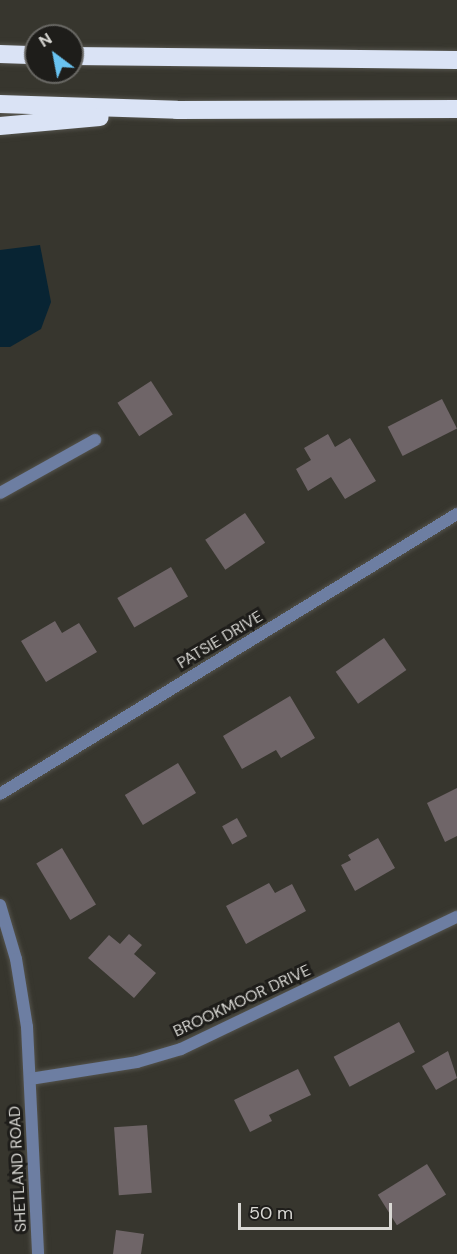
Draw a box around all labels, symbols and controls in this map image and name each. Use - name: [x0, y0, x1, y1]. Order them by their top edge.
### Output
- north arrow: [24, 24, 84, 84]
- text: N: [35, 28, 56, 52]
- street label: PATSIE DRIVE: [174, 607, 266, 673]
- street label: BROOKMOOR DRIVE: [170, 961, 314, 1041]
- street label: SHETLAND ROAD: [5, 1105, 31, 1233]
- scale bar: [241, 1191, 396, 1229]
- text: 50 m: [249, 1201, 293, 1225]

